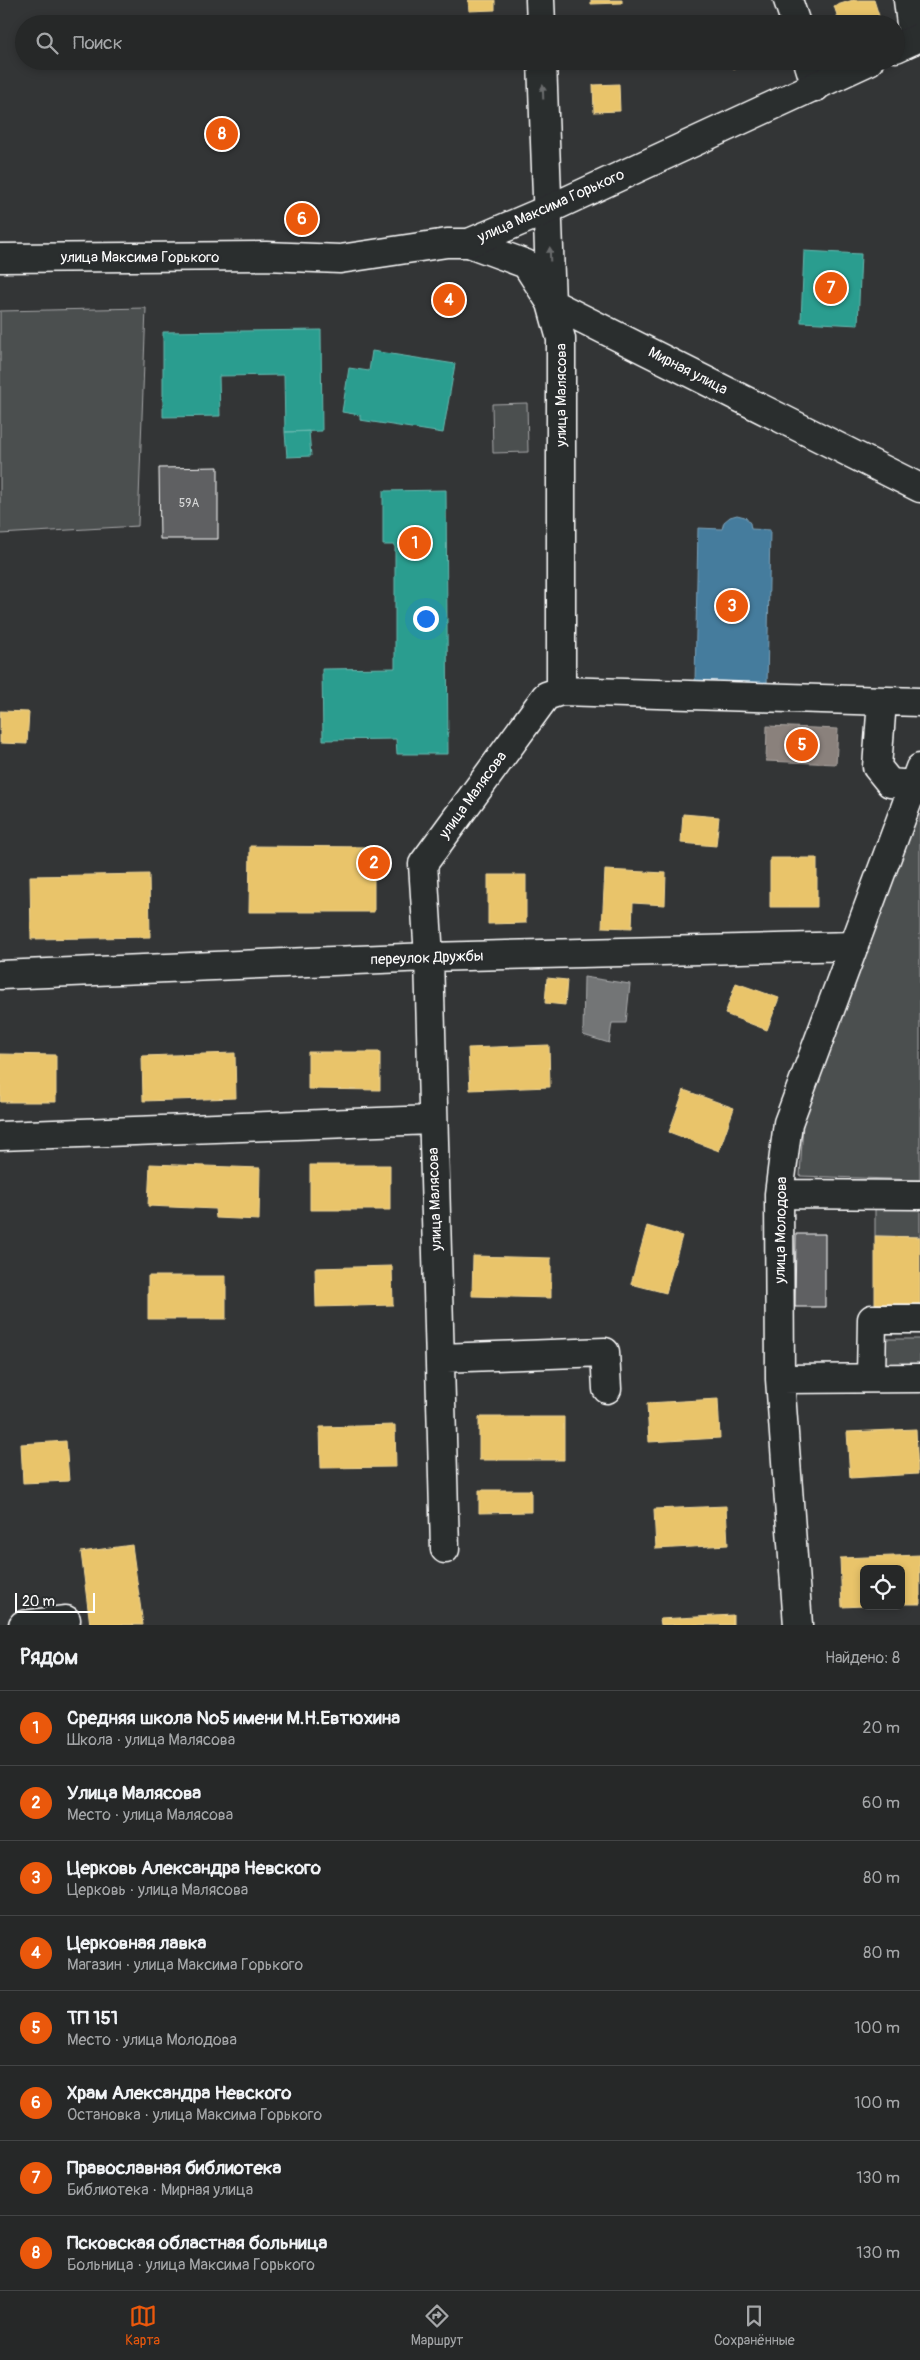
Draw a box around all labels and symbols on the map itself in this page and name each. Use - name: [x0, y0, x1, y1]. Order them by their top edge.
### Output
- one-way arrow: [539, 83, 547, 99]
- pin: 8: [206, 115, 238, 153]
- street label: улица Максима Горького: [474, 165, 627, 247]
- pin: 6: [286, 200, 318, 238]
- one-way arrow: [546, 246, 554, 262]
- street label: улица Максима Горького: [60, 248, 219, 267]
- pin: 7: [815, 269, 847, 307]
- pin: 4: [433, 281, 465, 319]
- street label: улица Малясова: [552, 343, 571, 448]
- street label: Мирная улица: [645, 343, 731, 399]
- house number: 59А: [179, 496, 199, 511]
- pin: 1: [399, 524, 431, 562]
- pin: 3: [716, 587, 748, 625]
- your location: [413, 606, 439, 632]
- pin: 5: [786, 726, 818, 764]
- street label: улица Малясова: [434, 748, 511, 843]
- pin: 2: [358, 844, 390, 882]
- street label: переулок Дружбы: [370, 947, 484, 969]
- street label: улица Малясова: [424, 1147, 446, 1252]
- street label: улица Молодова: [771, 1176, 791, 1285]
- scale bar: [15, 1590, 95, 1613]

